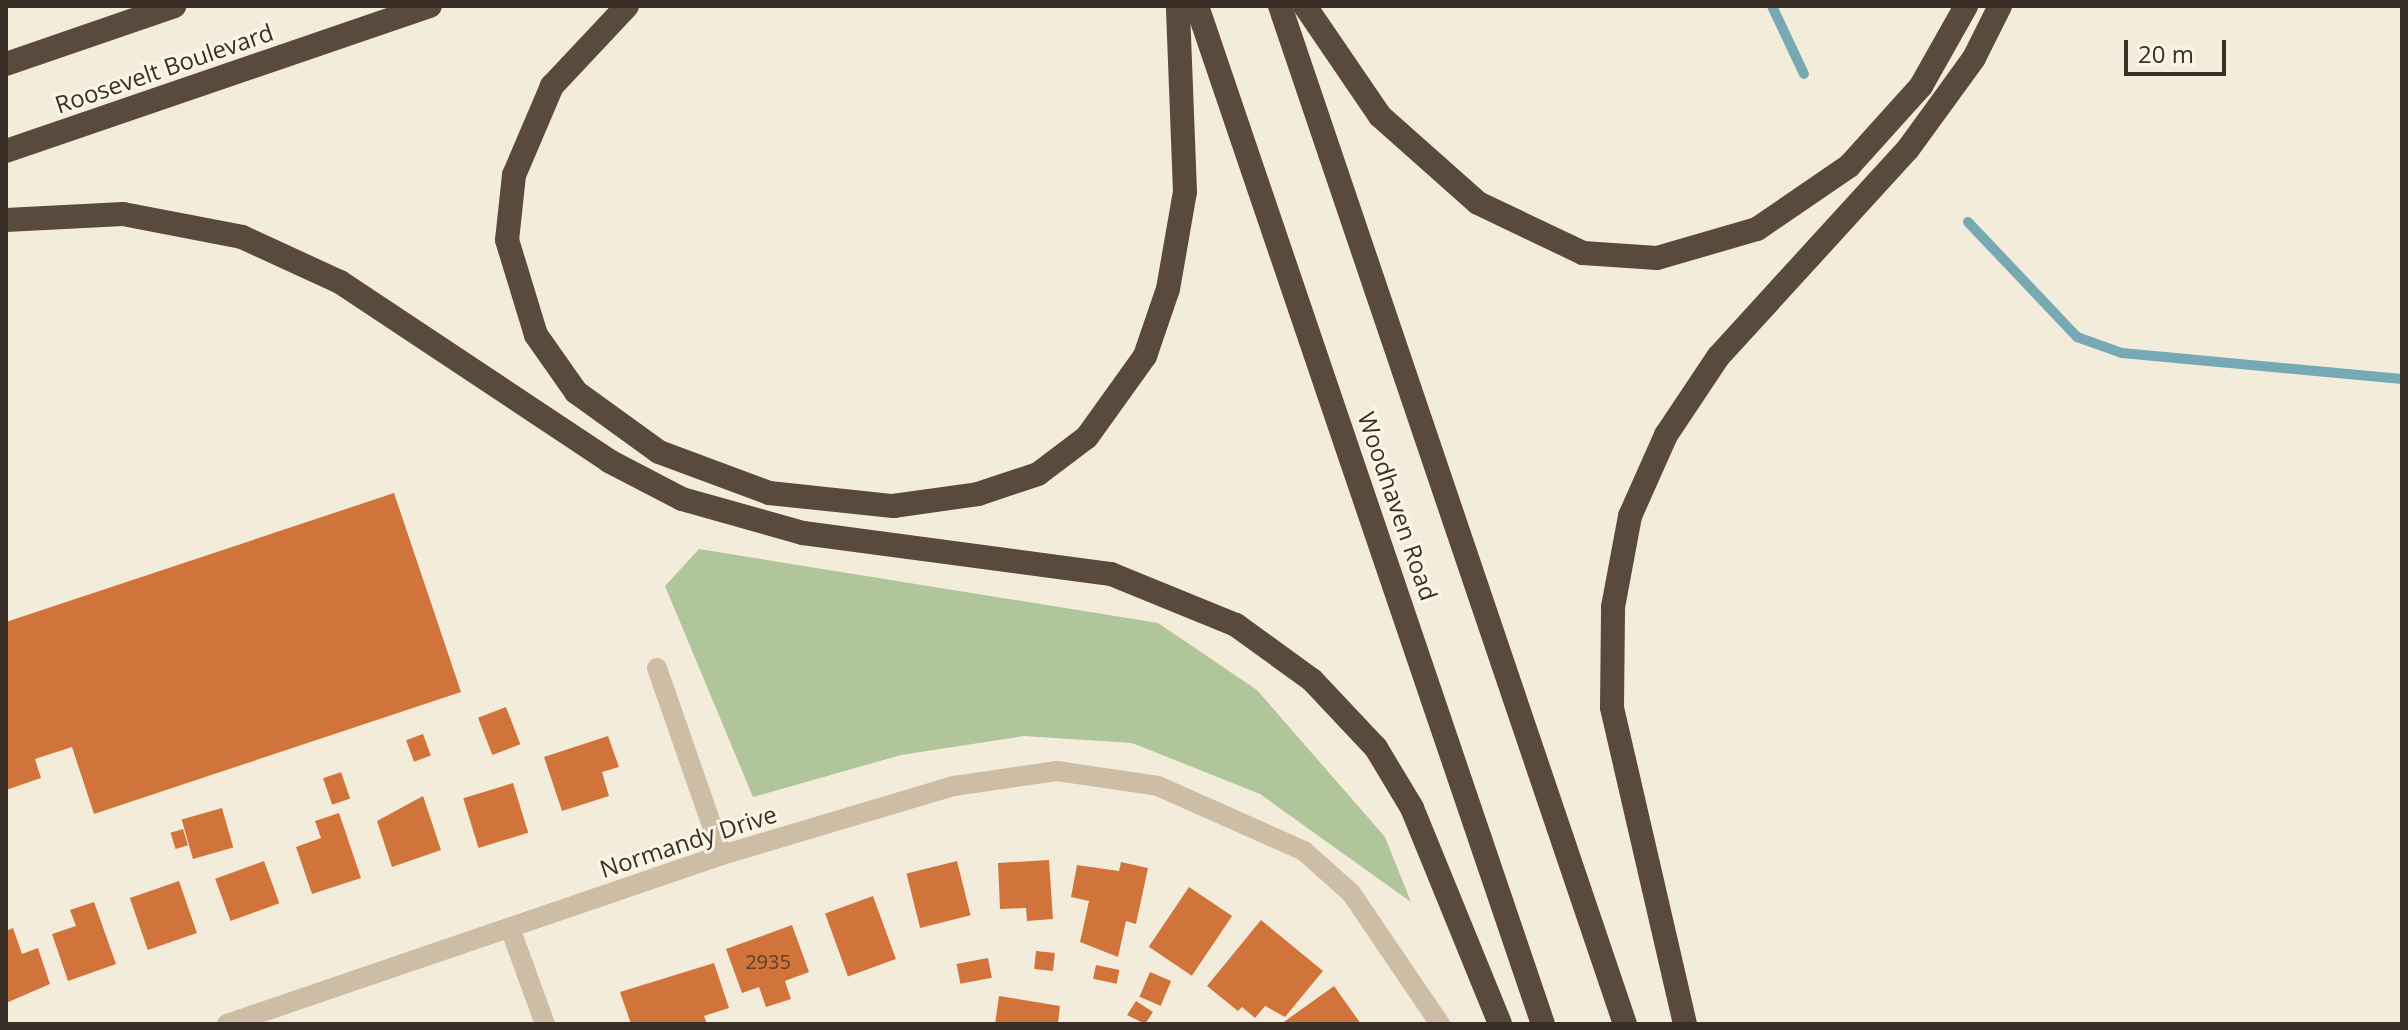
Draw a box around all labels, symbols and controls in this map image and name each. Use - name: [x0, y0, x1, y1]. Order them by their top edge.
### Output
- street label: Roosevelt Boulevard: [51, 17, 277, 119]
- scale bar: [2128, 24, 2230, 74]
- text: 20 m: [2138, 37, 2194, 70]
- street label: Woodhaven Road: [1352, 408, 1444, 604]
- street label: Normandy Drive: [596, 799, 780, 883]
- house number: 2935: [745, 949, 791, 973]

